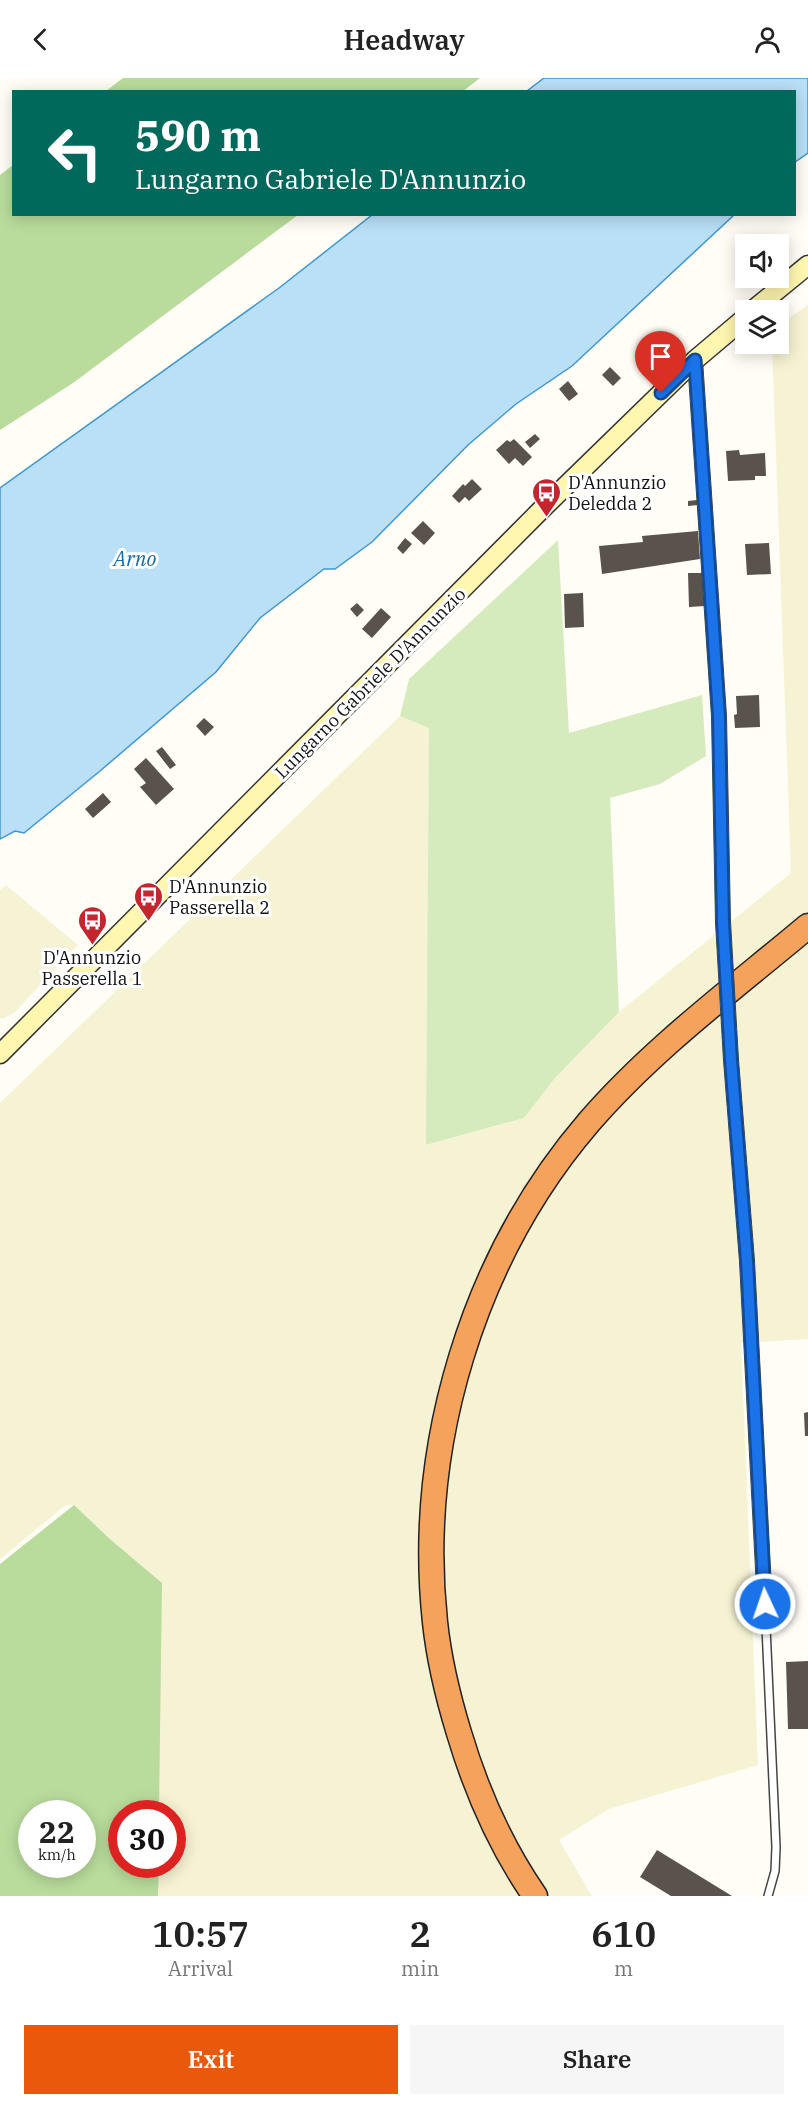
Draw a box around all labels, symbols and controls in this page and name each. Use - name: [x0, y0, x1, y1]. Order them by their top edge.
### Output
- text: Headway: [343, 22, 465, 57]
- icon: back: [24, 23, 57, 56]
- icon: person: [751, 23, 784, 56]
- text: 590 m: [135, 108, 261, 163]
- icon: left: [36, 114, 114, 192]
- text: Lungarno Gabriele D'Annunzio: [135, 161, 526, 196]
- map controls: [735, 234, 789, 354]
- button: sound: [735, 234, 789, 288]
- button: layers: [735, 300, 789, 354]
- pin: [635, 331, 686, 393]
- icon: arrive: [644, 340, 677, 373]
- place label: D'Annunzio Deledda 2: [568, 471, 666, 515]
- bus stop icon: D'Annunzio Deledda 2: [531, 476, 563, 518]
- water label: Arno: [112, 545, 156, 572]
- street label: Lungarno Gabriele D'Annunzio: [270, 583, 470, 783]
- place label: D'Annunzio Passerella 2: [169, 875, 270, 919]
- bus stop icon: D'Annunzio Passerella 2: [132, 880, 164, 922]
- bus stop icon: D'Annunzio Passerella 1: [76, 904, 108, 946]
- place label: D'Annunzio Passerella 1: [41, 946, 143, 990]
- position arrow: [733, 1572, 797, 1636]
- speed limit sign: 30: [108, 1800, 186, 1878]
- text: 22: [39, 1812, 75, 1851]
- text: km/h: [38, 1845, 76, 1864]
- text: 10:57: [152, 1910, 249, 1957]
- text: 2: [409, 1910, 431, 1957]
- text: 610: [591, 1910, 656, 1957]
- text: Arrival: [168, 1955, 233, 1982]
- text: min: [401, 1955, 439, 1982]
- text: m: [614, 1955, 633, 1982]
- button: Exit: [24, 2025, 398, 2094]
- button: Share: [410, 2025, 784, 2094]

